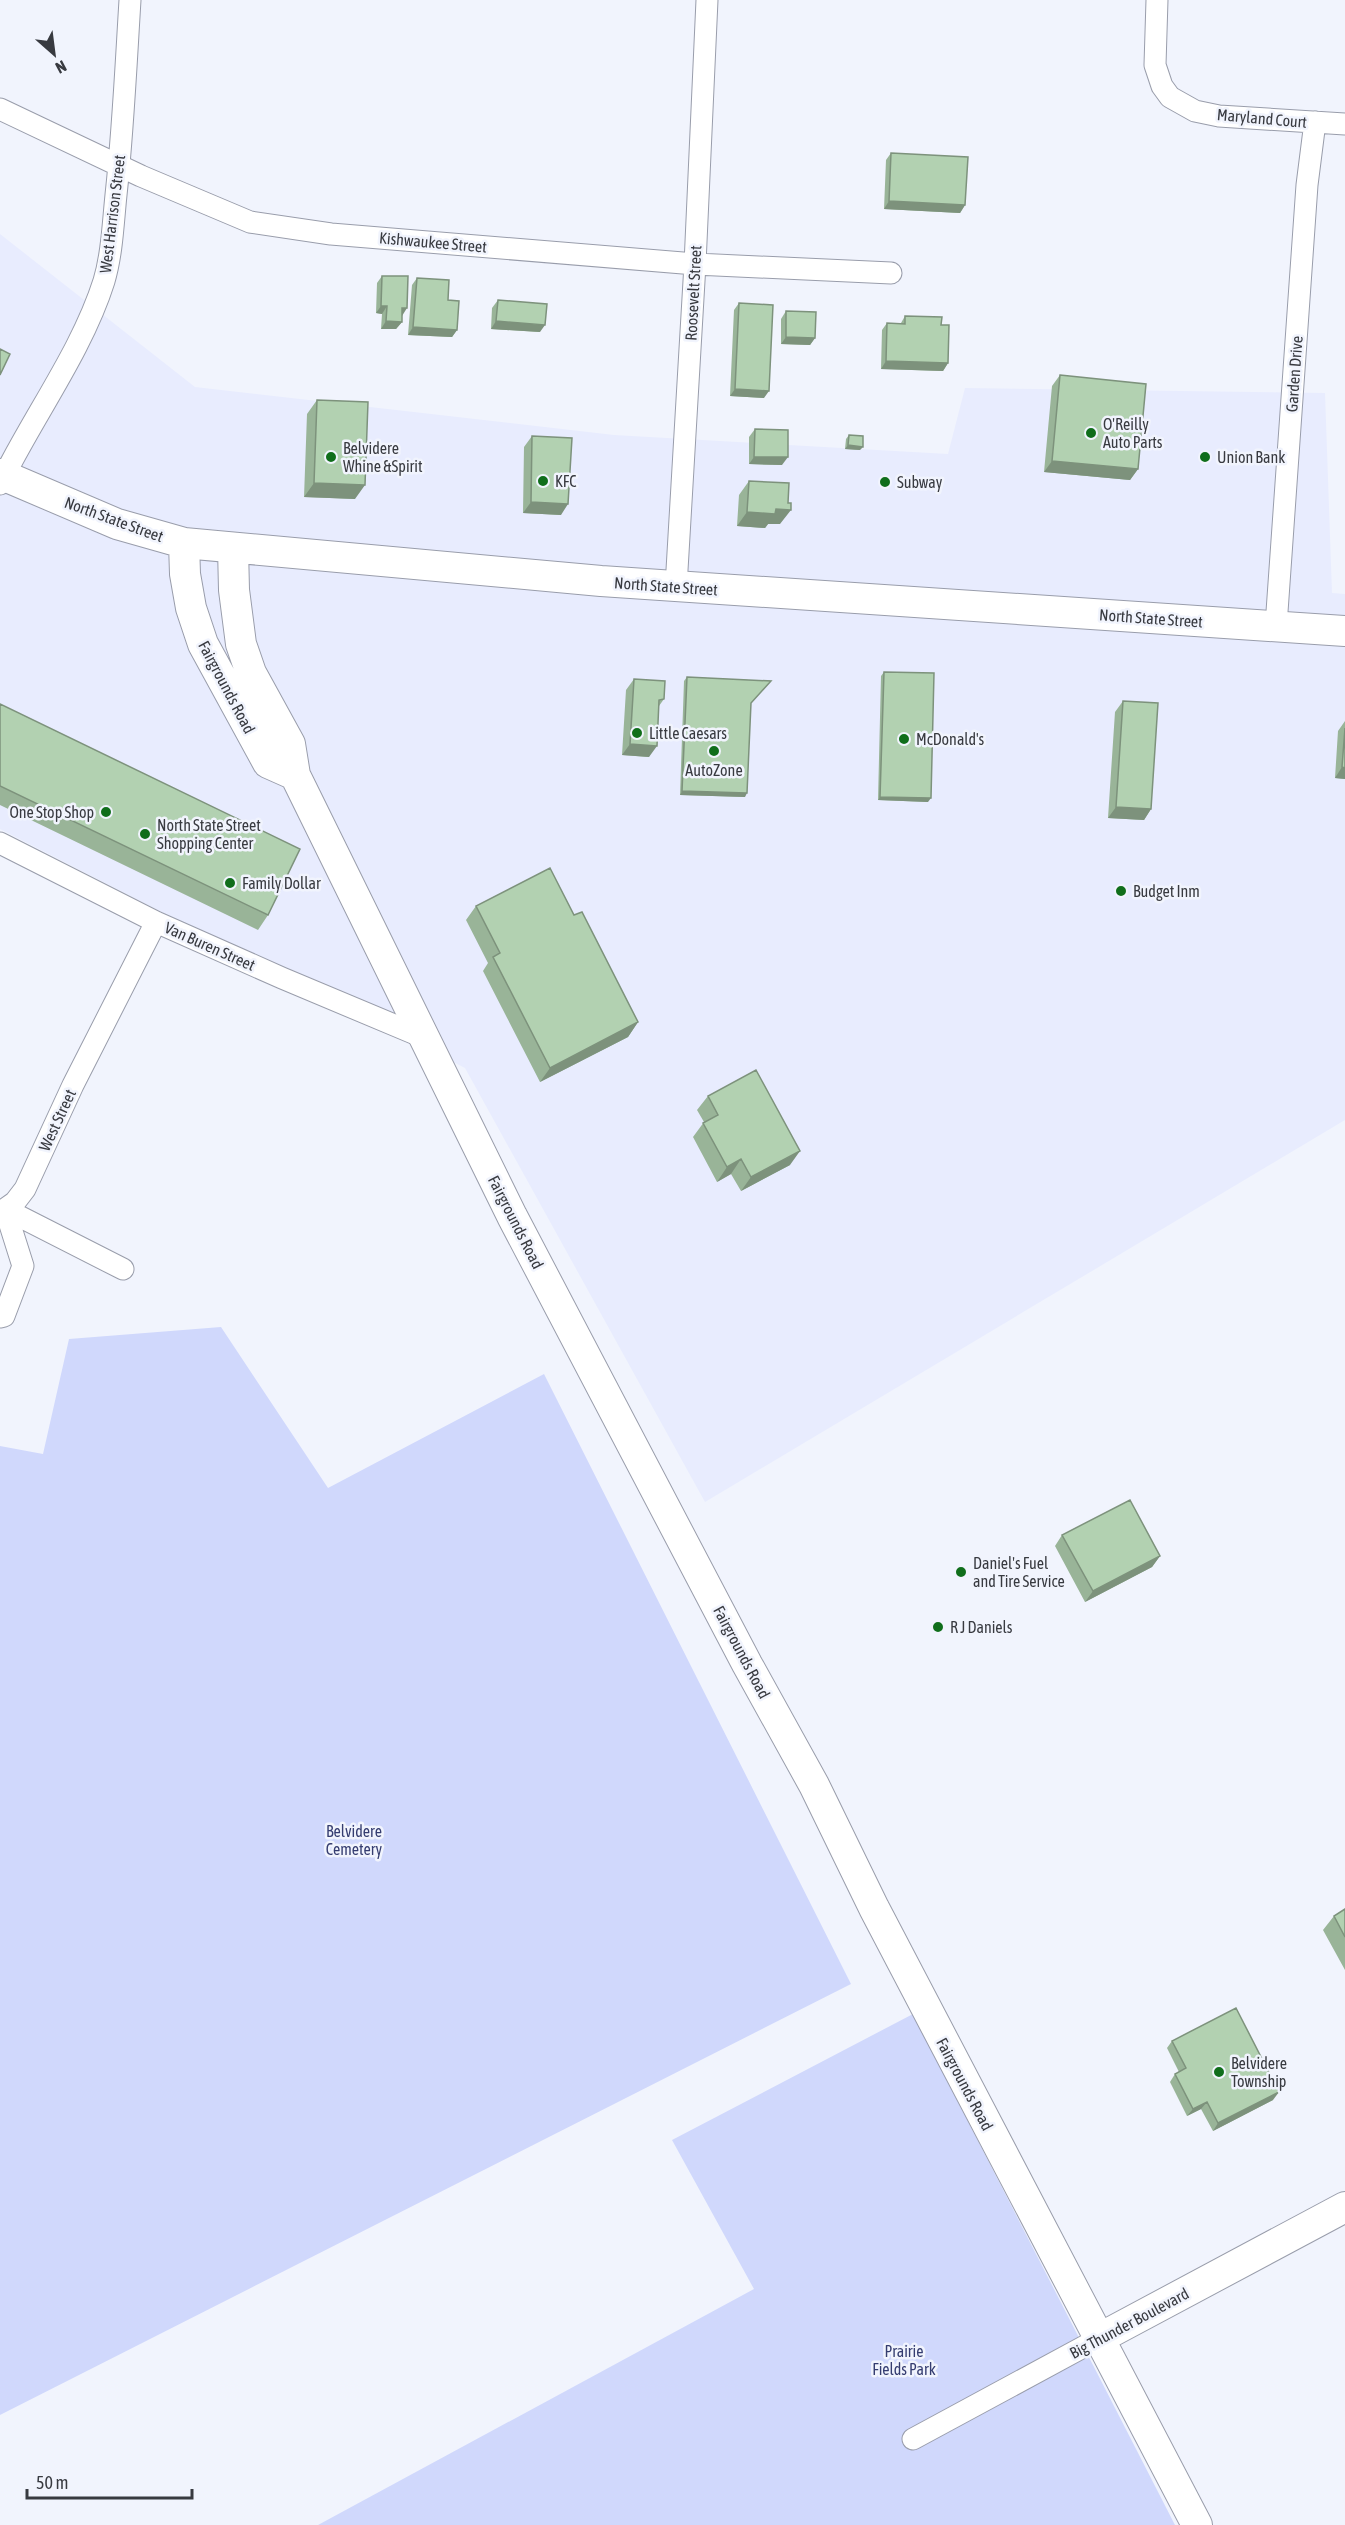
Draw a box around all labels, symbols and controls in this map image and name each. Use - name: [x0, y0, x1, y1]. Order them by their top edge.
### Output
- north arrow: [24, 24, 84, 84]
- text: N: [53, 57, 69, 77]
- street label: Maryland Court: [1216, 105, 1308, 132]
- street label: West Harrison Street: [96, 154, 128, 274]
- street label: Kishwaukee Street: [378, 228, 488, 256]
- street label: Roosevelt Street: [682, 244, 705, 341]
- street label: Garden Drive: [1282, 335, 1306, 413]
- place label: O'Reilly Auto Parts: [1103, 415, 1163, 451]
- marker: O'Reilly Auto Parts: [1084, 426, 1098, 440]
- place label: Belvidere Whine &Spirit: [343, 439, 423, 476]
- place label: Union Bank: [1217, 448, 1285, 466]
- marker: Belvidere Whine &Spirit: [324, 450, 338, 464]
- marker: Union Bank: [1198, 450, 1212, 464]
- place label: KFC: [555, 472, 577, 490]
- place label: Subway: [897, 473, 943, 492]
- marker: KFC: [536, 474, 550, 488]
- marker: Subway: [878, 475, 892, 489]
- street label: North State Street: [62, 493, 166, 545]
- street label: North State Street: [614, 573, 719, 599]
- street label: North State Street: [1099, 605, 1204, 631]
- street label: Fairgrounds Road: [194, 638, 259, 737]
- place label: Little Caesars: [649, 724, 727, 742]
- marker: Little Caesars: [630, 726, 644, 740]
- place label: McDonald's: [916, 730, 985, 748]
- marker: McDonald's: [897, 732, 911, 746]
- marker: AutoZone: [707, 744, 721, 758]
- place label: AutoZone: [685, 761, 743, 779]
- place label: One Stop Shop: [9, 803, 94, 822]
- marker: One Stop Shop: [99, 805, 113, 819]
- place label: North State Street Shopping Center: [157, 816, 261, 853]
- marker: North State Street Shopping Center: [138, 827, 152, 841]
- place label: Family Dollar: [242, 874, 321, 893]
- marker: Family Dollar: [223, 876, 237, 890]
- place label: Budget Inm: [1133, 882, 1200, 901]
- marker: Budget Inm: [1114, 884, 1128, 898]
- street label: Van Buren Street: [162, 918, 258, 974]
- street label: West Street: [35, 1086, 79, 1154]
- street label: Fairgrounds Road: [484, 1172, 547, 1272]
- place label: Daniel's Fuel and Tire Service: [973, 1554, 1065, 1590]
- marker: Daniel's Fuel and Tire Service: [954, 1565, 968, 1579]
- street label: Fairgrounds Road: [709, 1603, 774, 1702]
- place label: R J Daniels: [950, 1618, 1013, 1636]
- marker: R J Daniels: [931, 1620, 945, 1634]
- park label: Belvidere Cemetery: [326, 1822, 383, 1859]
- street label: Fairgrounds Road: [932, 2035, 997, 2134]
- place label: Belvidere Township: [1231, 2054, 1287, 2091]
- marker: Belvidere Township: [1212, 2065, 1226, 2079]
- street label: Big Thunder Boulevard: [1066, 2284, 1192, 2363]
- park label: Prairie Fields Park: [872, 2342, 936, 2378]
- scale bar: [27, 2462, 192, 2500]
- text: 50 m: [36, 2472, 68, 2493]

